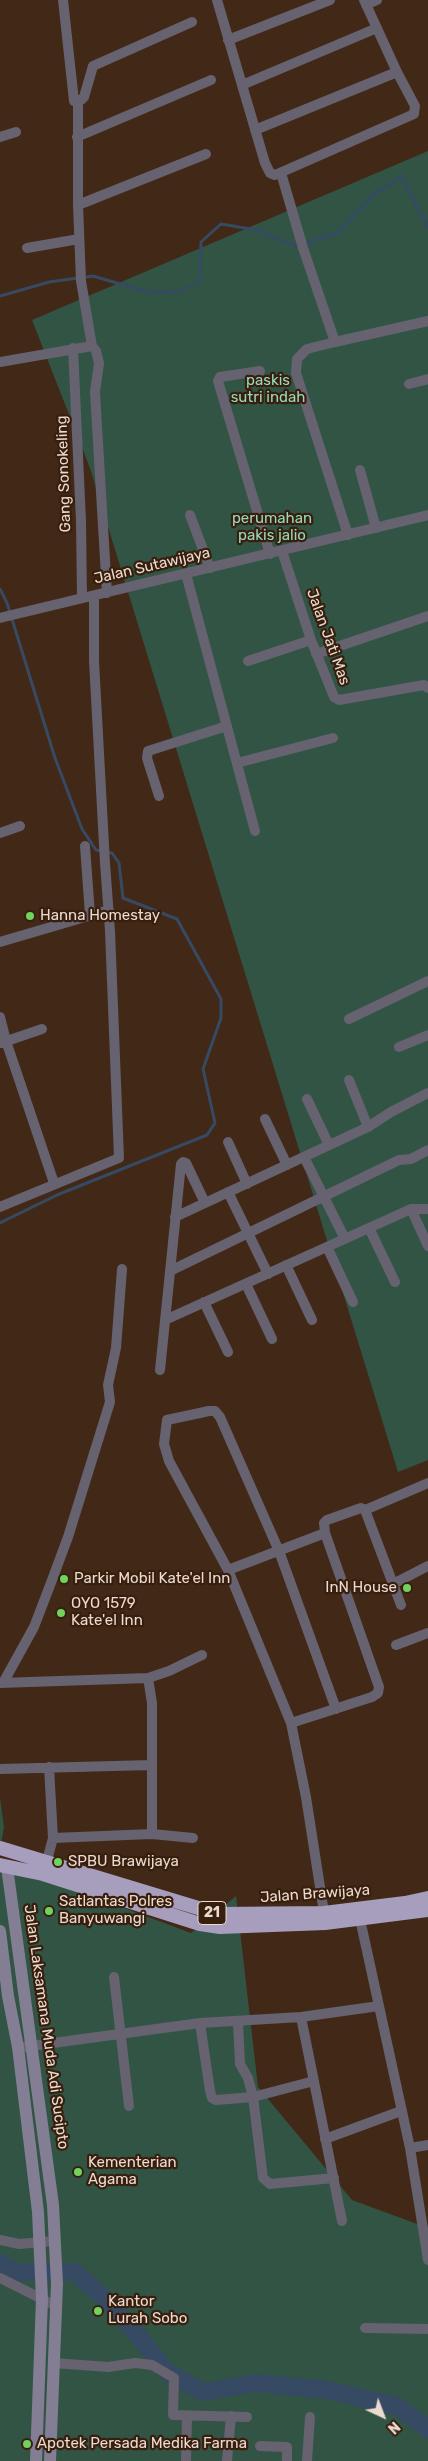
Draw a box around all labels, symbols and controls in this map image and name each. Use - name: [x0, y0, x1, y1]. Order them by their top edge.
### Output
- park label: paskis sutri indah: [231, 372, 305, 407]
- street label: Gang Sonokeling: [53, 415, 75, 533]
- park label: perumahan pakis jalio: [232, 510, 312, 545]
- street label: Jalan Sutawijaya: [92, 544, 212, 588]
- street label: Jalan Jati Mas: [302, 586, 354, 688]
- place label: Hanna Homestay: [40, 907, 160, 925]
- marker: Hanna Homestay: [24, 910, 36, 922]
- place label: Parkir Mobil Kate'el Inn: [74, 1570, 230, 1588]
- marker: Parkir Mobil Kate'el Inn: [58, 1573, 70, 1585]
- place label: InN House: [325, 1579, 397, 1597]
- marker: InN House: [401, 1582, 413, 1594]
- place label: OYO 1579 Kate'el Inn: [71, 1595, 143, 1630]
- marker: OYO 1579 Kate'el Inn: [55, 1607, 67, 1619]
- place label: SPBU Brawijaya: [68, 1853, 179, 1871]
- marker: SPBU Brawijaya: [52, 1856, 64, 1868]
- street label: Jalan Brawijaya: [259, 1881, 371, 1907]
- place label: Satlantas Polres Banyuwangi: [59, 1893, 172, 1928]
- road number: 21: [198, 1902, 226, 1925]
- street label: Jalan Laksamana Muda Adi Sucipto: [20, 1903, 72, 2151]
- marker: Satlantas Polres Banyuwangi: [43, 1905, 55, 1917]
- place label: Kementerian Agama: [88, 2154, 177, 2189]
- marker: Kementerian Agama: [72, 2166, 84, 2178]
- place label: Kantor Lurah Sobo: [108, 2293, 187, 2328]
- marker: Kantor Lurah Sobo: [92, 2305, 104, 2317]
- north arrow: [358, 2391, 408, 2441]
- text: N: [384, 2418, 403, 2437]
- place label: Apotek Persada Medika Farma: [37, 2435, 247, 2453]
- marker: Apotek Persada Medika Farma: [21, 2438, 33, 2450]

